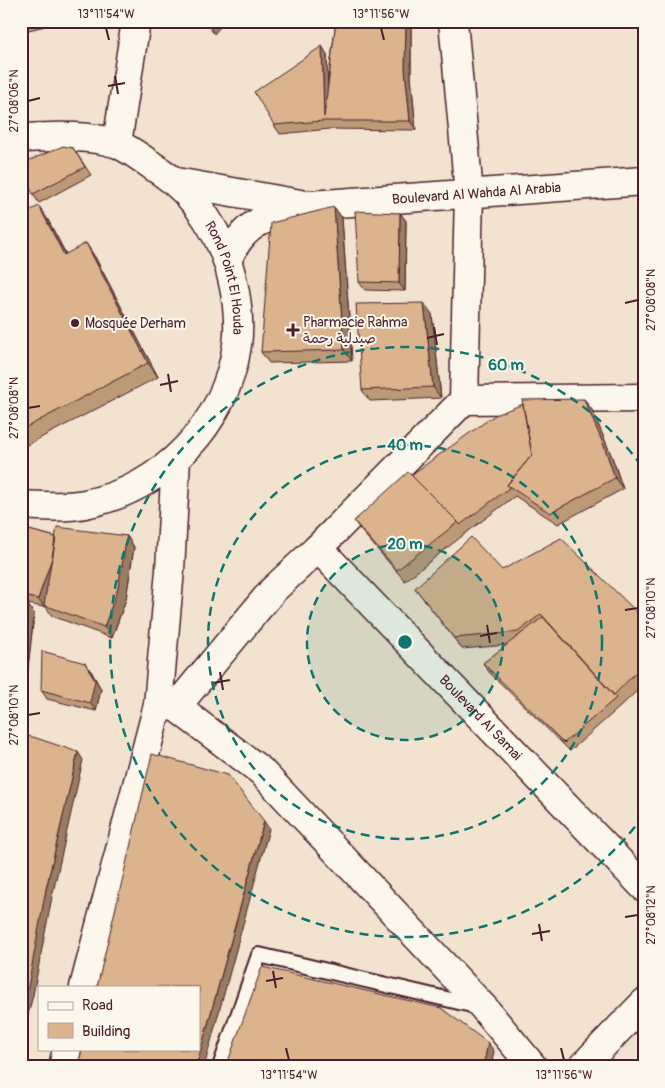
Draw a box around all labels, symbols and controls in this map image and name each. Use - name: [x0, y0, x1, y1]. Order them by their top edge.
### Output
- text: 13°11'54"W: [78, 7, 135, 22]
- text: 13°11'56"W: [352, 7, 410, 22]
- text: 27°08'06"N: [7, 69, 22, 133]
- street label: Boulevard Al Wahda Al Arabia: [391, 179, 561, 208]
- street label: Rond Point El Houda: [202, 218, 247, 335]
- text: 27°08'08"N: [644, 269, 659, 331]
- place label: Pharmacie Rahma صيدلية رحمة: [303, 314, 407, 347]
- place label: Mosquée Derham: [85, 315, 186, 332]
- marker: Mosquée Derham: [69, 317, 81, 329]
- marker: Pharmacie Rahma صيدلية رحمة: [287, 324, 299, 336]
- text: 60 m: [488, 356, 524, 375]
- text: 27°08'08"N: [7, 377, 22, 439]
- text: 40 m: [387, 436, 423, 455]
- text: 20 m: [387, 535, 423, 554]
- text: 27°08'10"N: [644, 578, 659, 638]
- centre of rings: [396, 633, 414, 651]
- street label: Boulevard Al Samai: [436, 671, 526, 764]
- text: 27°08'10"N: [7, 685, 22, 745]
- text: 27°08'12"N: [644, 885, 659, 945]
- legend: [38, 986, 200, 1050]
- text: Road: [82, 996, 113, 1015]
- text: Building: [82, 1022, 130, 1041]
- text: 13°11'54"W: [261, 1068, 318, 1083]
- text: 13°11'56"W: [535, 1068, 593, 1083]

